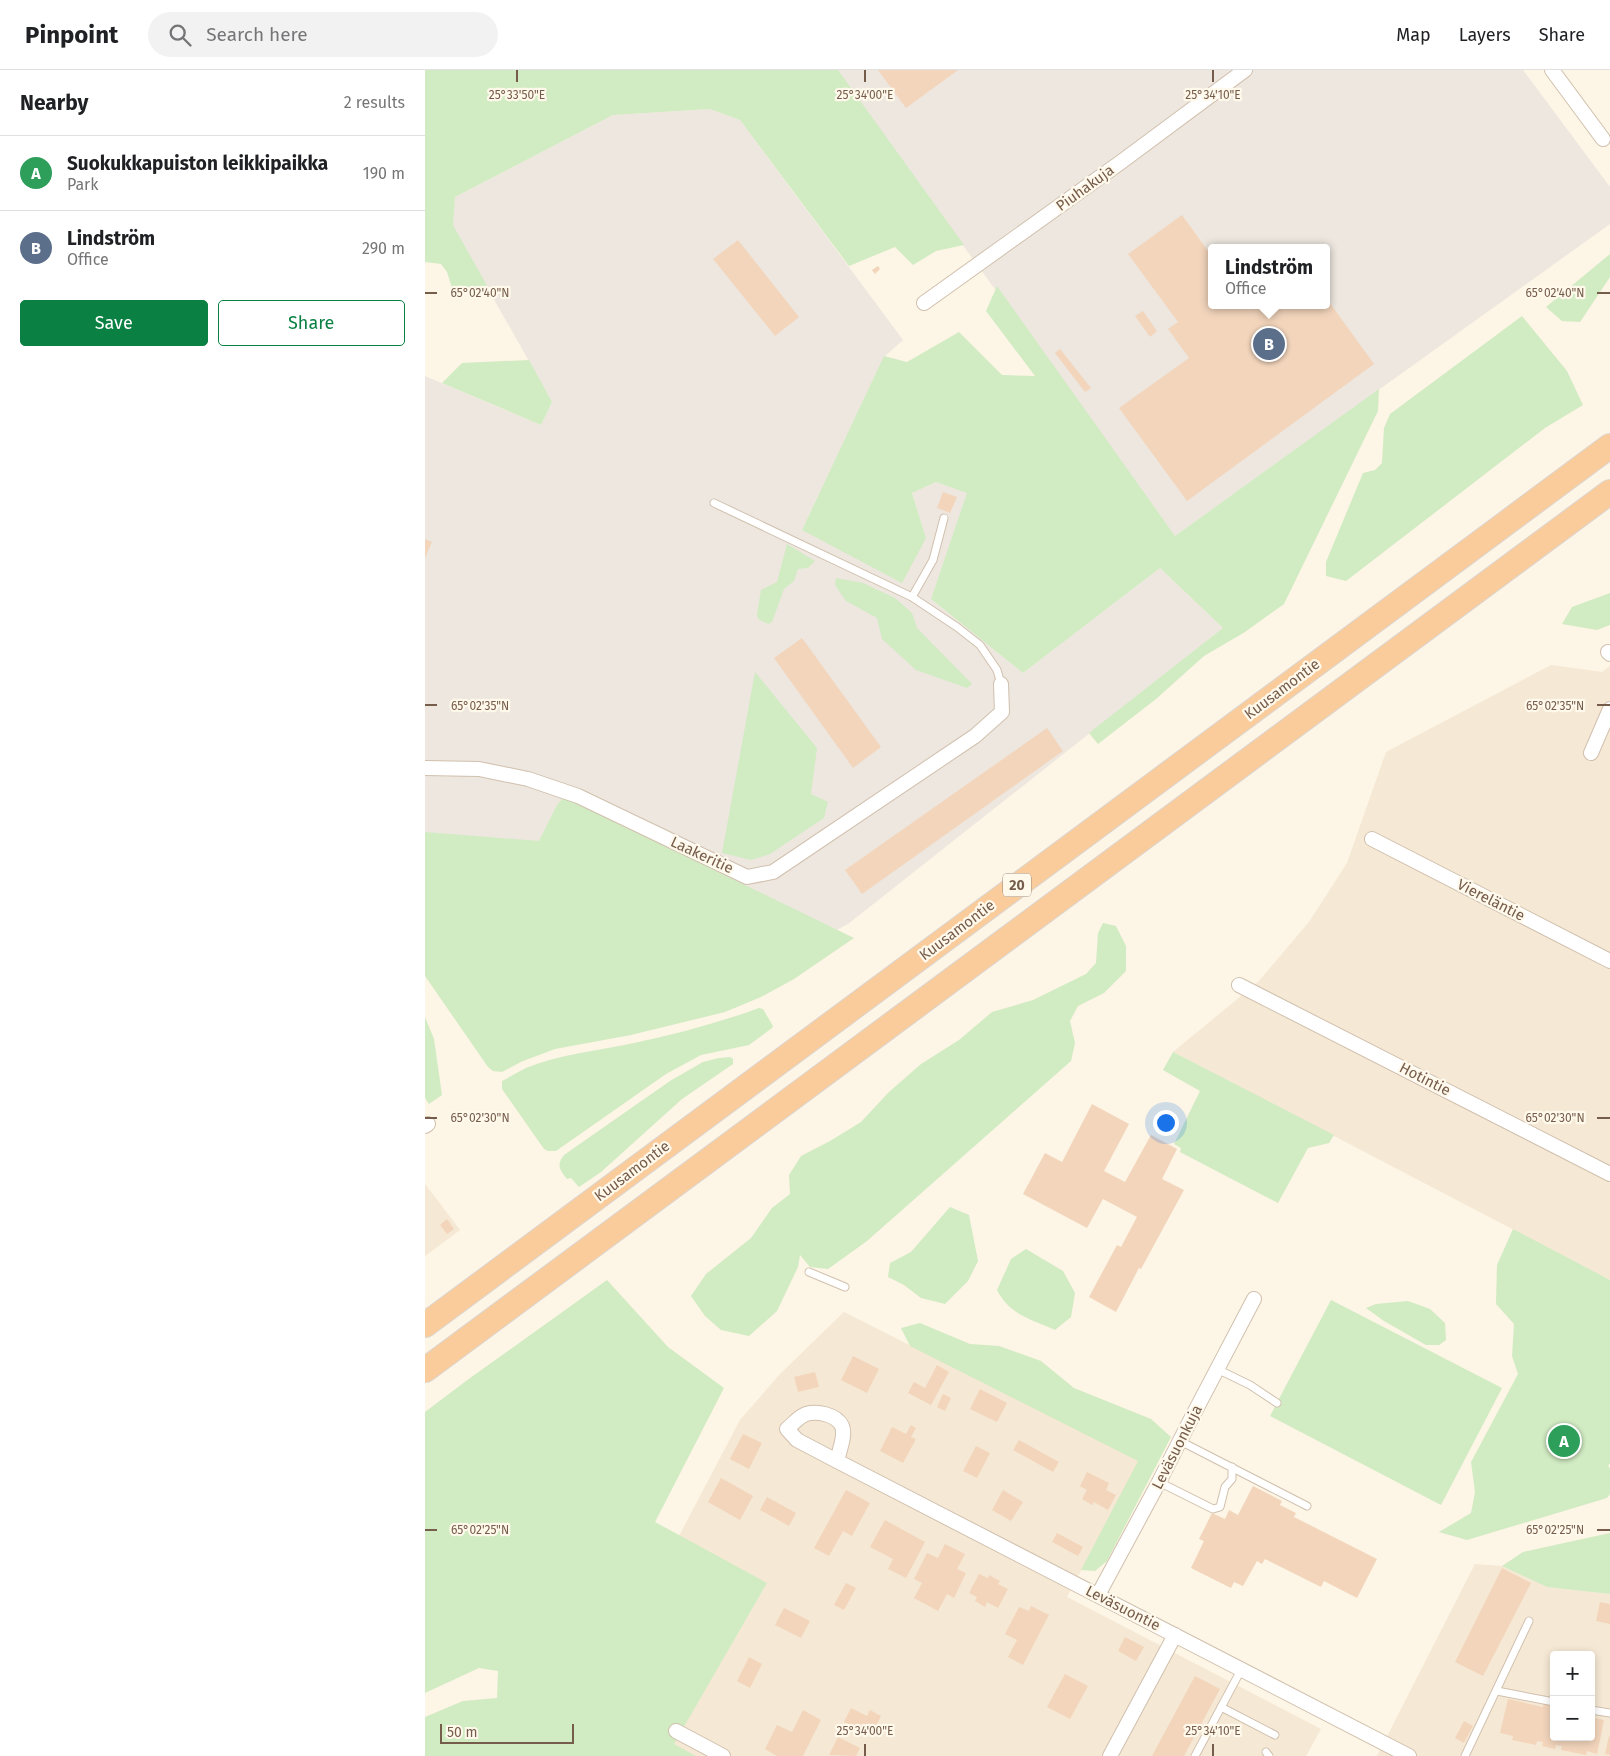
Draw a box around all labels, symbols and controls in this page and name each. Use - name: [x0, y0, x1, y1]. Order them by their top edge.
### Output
- search box: [148, 12, 498, 57]
- text: Pinpoint: [25, 21, 118, 49]
- icon: search: [166, 21, 194, 49]
- text: Search here: [206, 23, 308, 46]
- text: Map: [1396, 24, 1431, 46]
- text: Layers: [1459, 24, 1511, 46]
- text: Share: [1539, 24, 1585, 46]
- text: 25°33'50"E: [489, 88, 545, 102]
- text: 25°34'00"E: [837, 88, 893, 102]
- text: 25°34'10"E: [1185, 88, 1241, 102]
- text: Nearby: [20, 90, 88, 116]
- text: 2 results: [344, 93, 405, 112]
- text: Suokukkapuiston leikkipaikka: [67, 152, 328, 175]
- street label: Piuhakuja: [1052, 161, 1118, 215]
- text: A: [31, 164, 41, 183]
- text: 190 m: [363, 164, 405, 183]
- text: Park: [67, 175, 99, 194]
- text: Lindström: [67, 227, 155, 250]
- text: B: [31, 239, 41, 258]
- text: 290 m: [362, 239, 405, 258]
- popup: [1208, 244, 1330, 309]
- text: Office: [67, 250, 109, 269]
- text: Lindström: [1225, 256, 1313, 279]
- text: Office: [1225, 279, 1267, 298]
- text: 65°02'40"N: [450, 286, 510, 300]
- text: 65°02'40"N: [1525, 286, 1585, 300]
- button: Save: [20, 300, 208, 346]
- button: Share: [218, 300, 405, 346]
- pin: B: [1253, 325, 1285, 363]
- street label: Kuusamontie: [1241, 655, 1323, 723]
- text: 65°02'35"N: [451, 699, 509, 713]
- text: 65°02'35"N: [1526, 699, 1584, 713]
- street label: Laakeritie: [668, 833, 736, 877]
- road number: 20: [1003, 874, 1031, 896]
- street label: Viereläntie: [1454, 875, 1528, 925]
- street label: Kuusamontie: [916, 896, 998, 964]
- street label: Hotintie: [1396, 1058, 1454, 1100]
- your location: [1153, 1110, 1179, 1136]
- text: 65°02'30"N: [450, 1111, 510, 1125]
- text: 65°02'30"N: [1525, 1111, 1585, 1125]
- street label: Kuusamontie: [591, 1137, 673, 1205]
- street label: Leväsuonkuja: [1148, 1402, 1206, 1492]
- pin: A: [1548, 1422, 1580, 1460]
- text: 65°02'25"N: [451, 1523, 509, 1537]
- text: 65°02'25"N: [1526, 1523, 1584, 1537]
- street label: Leväsuontie: [1083, 1581, 1163, 1635]
- map controls: [1550, 1651, 1595, 1741]
- button: +: [1550, 1651, 1595, 1696]
- button: −: [1550, 1696, 1595, 1741]
- scale bar: [440, 1721, 574, 1744]
- text: 50 m: [447, 1724, 478, 1741]
- text: 25°34'00"E: [837, 1724, 893, 1738]
- text: 25°34'10"E: [1185, 1724, 1241, 1738]

